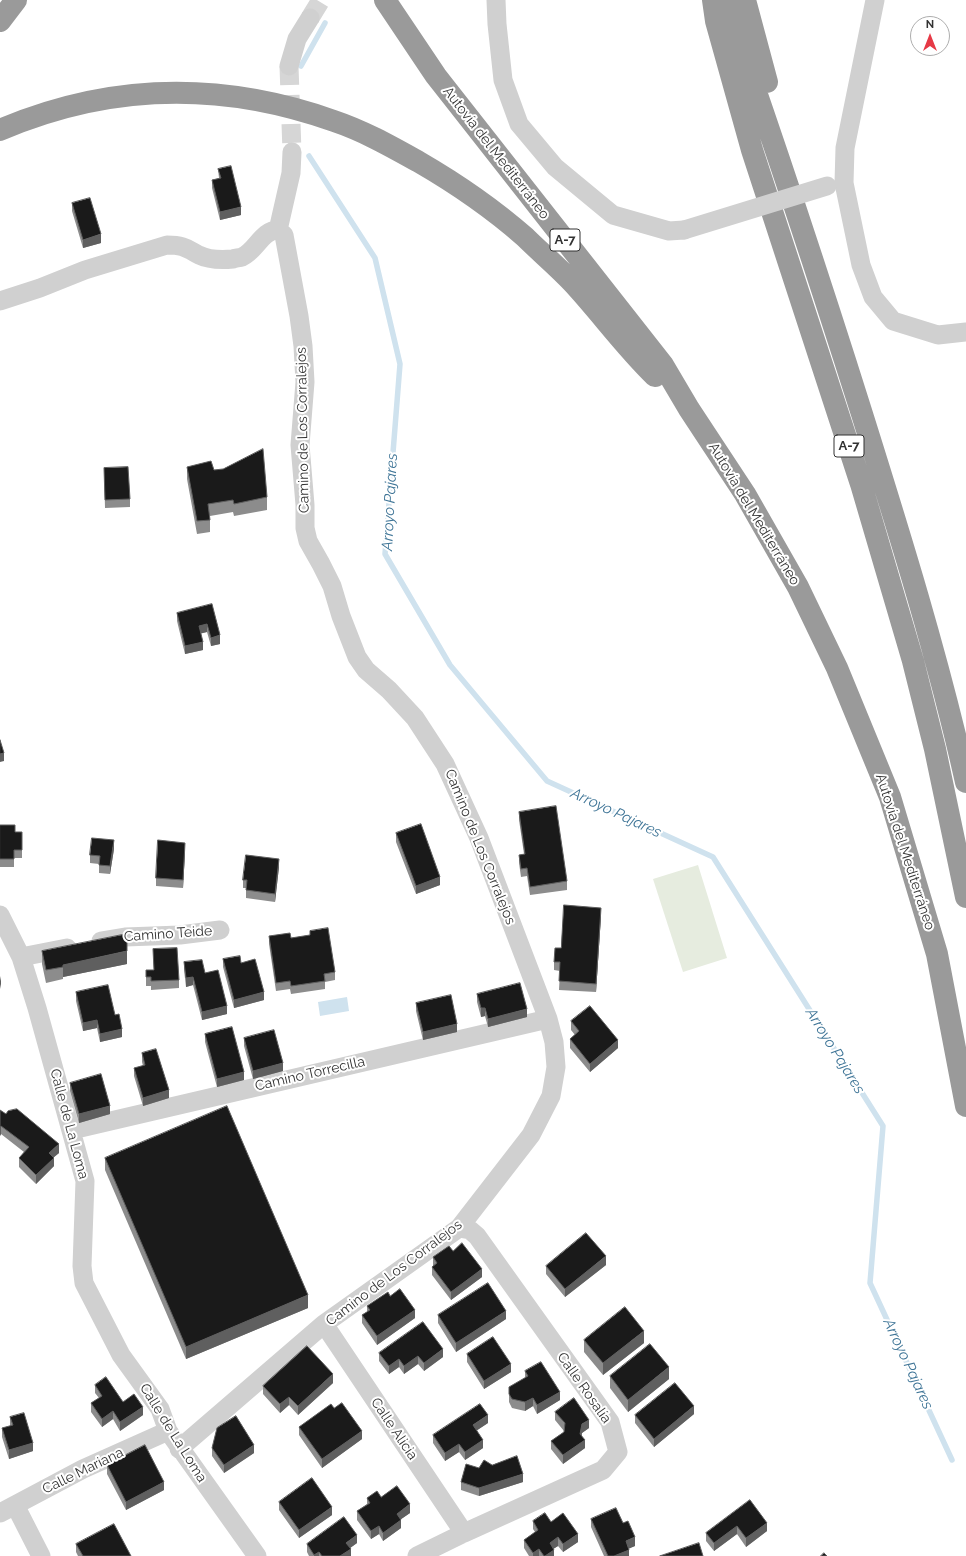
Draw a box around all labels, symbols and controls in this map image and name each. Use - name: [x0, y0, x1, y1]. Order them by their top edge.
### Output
- north arrow: [910, 16, 950, 56]
- text: N: [926, 18, 934, 31]
- street label: Autovía del Mediterráneo: [439, 83, 553, 223]
- road number: A-7: [550, 229, 580, 251]
- street label: Camino de Los Corralejos: [293, 347, 313, 513]
- road number: A-7: [834, 435, 864, 457]
- street label: Autovía del Mediterráneo: [705, 440, 803, 588]
- water label: Arroyo Pajares: [378, 453, 402, 551]
- street label: Camino de Los Corralejos: [441, 767, 519, 927]
- street label: Autovía del Mediterráneo: [872, 772, 938, 932]
- water label: Arroyo Pajares: [568, 784, 664, 842]
- street label: Camino Teide: [123, 923, 213, 945]
- water label: Arroyo Pajares: [801, 1005, 869, 1097]
- street label: Camino Torrecilla: [253, 1053, 367, 1095]
- street label: Calle de La Loma: [46, 1067, 92, 1181]
- street label: Camino de Los Corralejos: [323, 1216, 465, 1330]
- water label: Arroyo Pajares: [879, 1316, 937, 1412]
- street label: Calle Rosalía: [553, 1349, 615, 1427]
- street label: Calle de La Loma: [136, 1380, 210, 1486]
- street label: Calle Alicia: [367, 1395, 421, 1463]
- street label: Calle Mariana: [40, 1444, 126, 1498]

